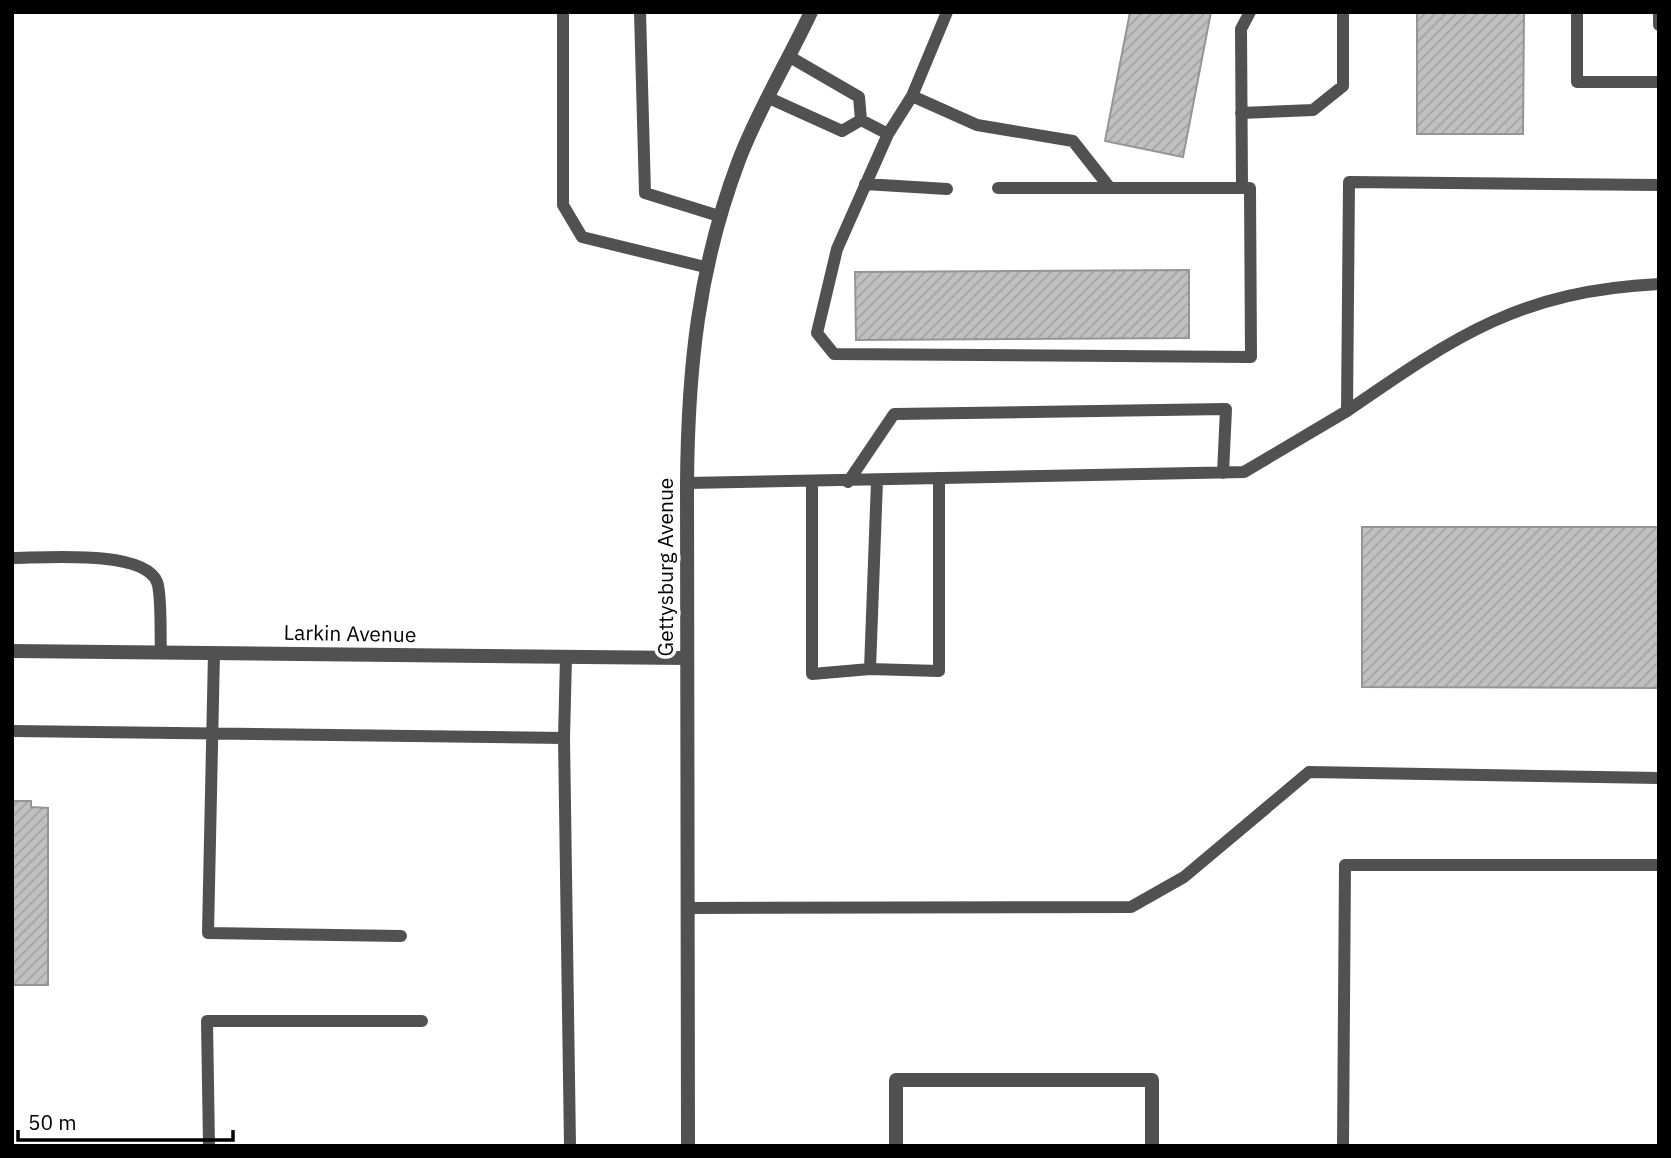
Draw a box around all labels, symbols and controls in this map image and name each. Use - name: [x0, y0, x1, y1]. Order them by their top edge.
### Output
- street label: Gettysburg Avenue: [651, 478, 679, 656]
- street label: Larkin Avenue: [283, 618, 417, 648]
- scale bar: [18, 1098, 233, 1142]
- text: 50 m: [28, 1108, 77, 1136]

